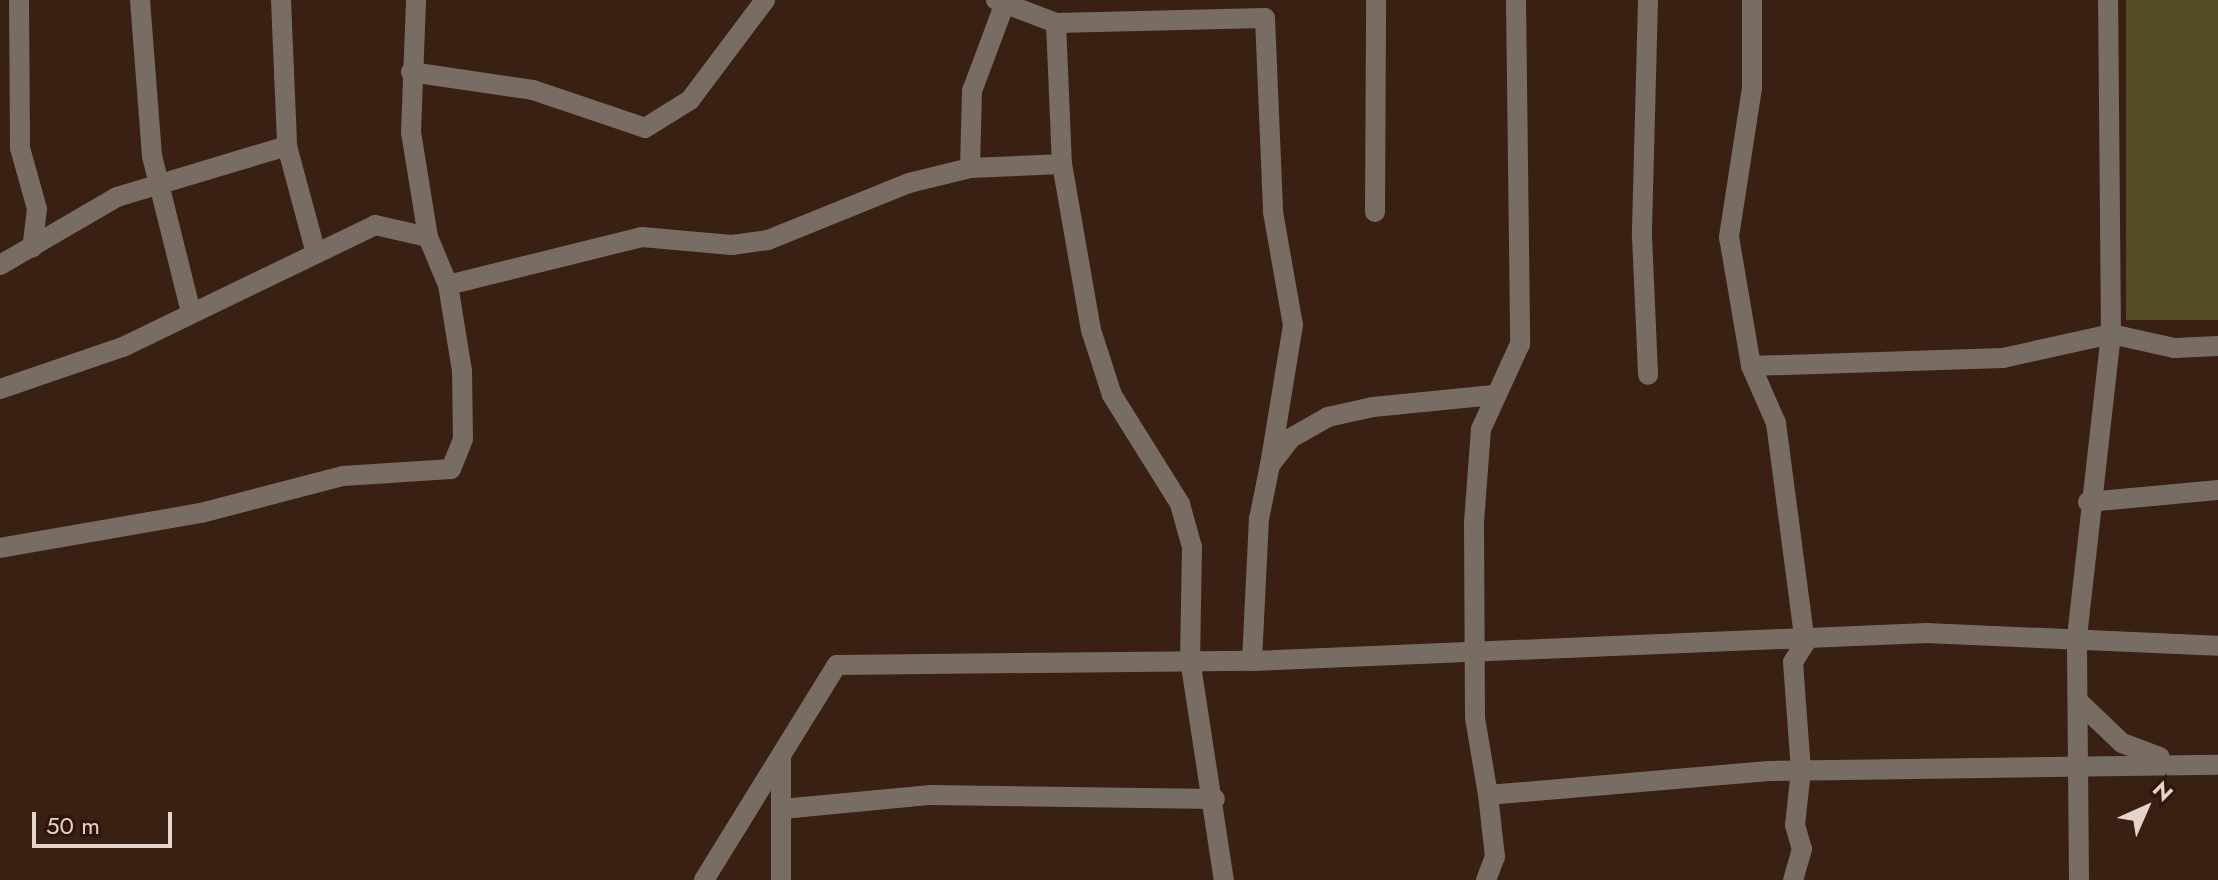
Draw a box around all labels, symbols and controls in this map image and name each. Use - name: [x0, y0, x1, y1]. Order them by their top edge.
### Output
- north arrow: [2106, 768, 2186, 848]
- text: N: [2145, 774, 2180, 809]
- scale bar: [36, 796, 176, 846]
- text: 50 m: [46, 808, 100, 843]

